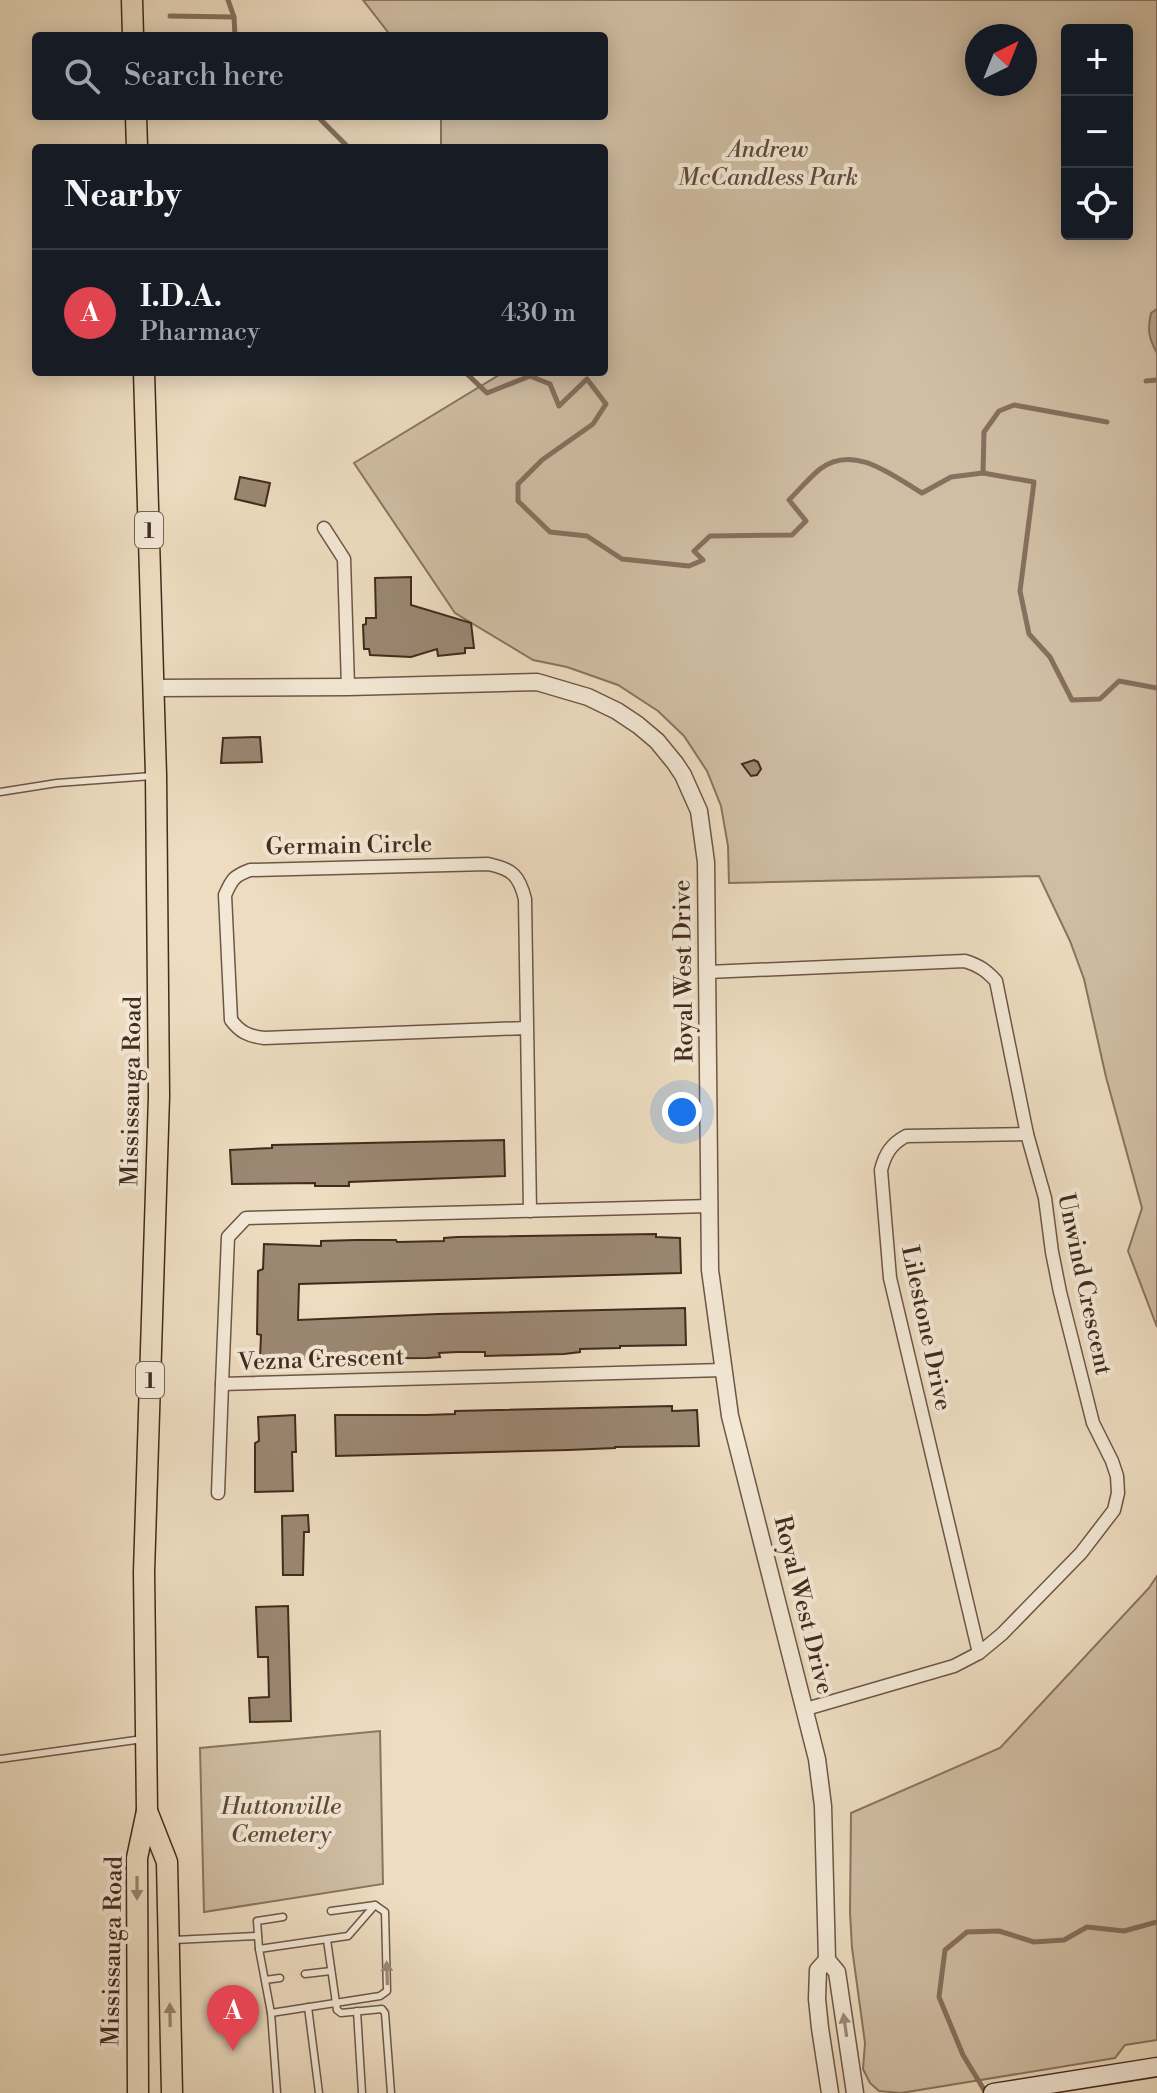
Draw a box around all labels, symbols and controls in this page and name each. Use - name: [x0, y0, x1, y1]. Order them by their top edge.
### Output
- north arrow: [965, 24, 1037, 96]
- map controls: [1061, 24, 1133, 240]
- button: +: [1061, 24, 1133, 96]
- search box: [32, 32, 608, 120]
- icon: search: [60, 54, 104, 98]
- text: Search here: [124, 57, 284, 95]
- button: −: [1061, 96, 1133, 168]
- park label: Andrew McCandless Park: [678, 135, 858, 193]
- button: locate: [1061, 168, 1133, 240]
- text: Nearby: [64, 175, 182, 217]
- text: I.D.A.: [140, 278, 222, 316]
- text: A: [81, 297, 99, 329]
- text: 430 m: [501, 297, 576, 329]
- text: Pharmacy: [140, 316, 260, 348]
- road number: 1: [135, 512, 163, 548]
- street label: Germain Circle: [265, 830, 433, 862]
- street label: Royal West Drive: [667, 879, 701, 1063]
- street label: Mississauga Road: [115, 995, 149, 1186]
- your location: [662, 1092, 702, 1132]
- street label: Unwind Crescent: [1050, 1191, 1118, 1378]
- street label: Lilestone Drive: [894, 1243, 958, 1413]
- street label: Vezna Crescent: [236, 1342, 405, 1378]
- road number: 1: [136, 1362, 164, 1398]
- street label: Royal West Drive: [766, 1513, 840, 1698]
- park label: Huttonville Cemetery: [220, 1792, 341, 1850]
- street label: Mississauga Road: [96, 1855, 130, 2046]
- one-way arrow: [131, 1876, 143, 1901]
- one-way arrow: [380, 1960, 393, 1985]
- pin: A: [207, 1985, 259, 2051]
- one-way arrow: [164, 2002, 176, 2027]
- one-way arrow: [838, 2012, 851, 2037]

